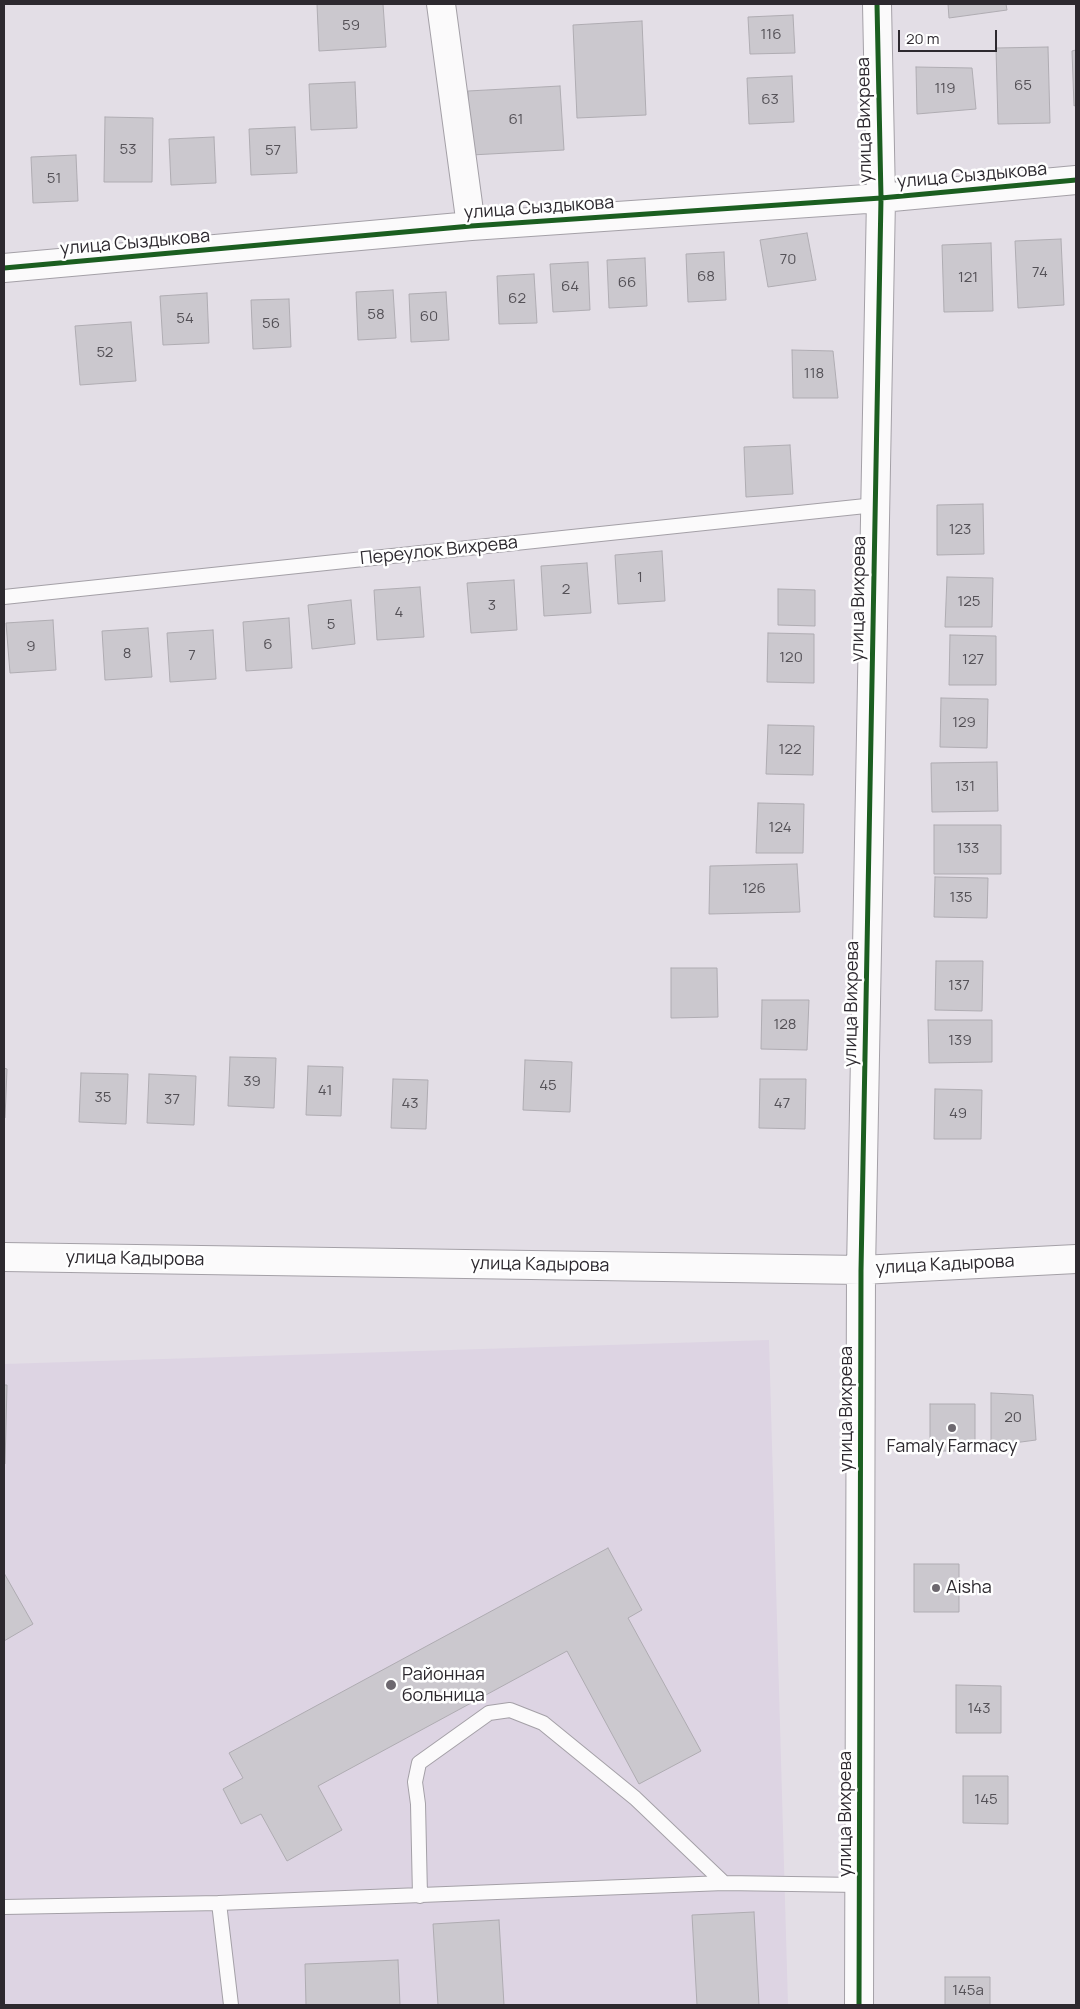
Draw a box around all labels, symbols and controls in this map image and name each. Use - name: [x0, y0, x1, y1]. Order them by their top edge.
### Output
- house number: 59: [342, 17, 360, 35]
- scale bar: [900, 20, 999, 52]
- house number: 116: [760, 26, 782, 44]
- text: 20 m: [906, 28, 939, 49]
- street label: улица Вихрева: [853, 57, 877, 183]
- house number: 65: [1014, 77, 1032, 95]
- house number: 119: [934, 80, 956, 98]
- house number: 63: [761, 91, 779, 109]
- house number: 61: [509, 111, 523, 129]
- house number: 53: [120, 141, 136, 159]
- house number: 57: [265, 142, 281, 160]
- street label: улица Сыздыкова: [896, 159, 1048, 193]
- house number: 51: [47, 170, 61, 188]
- street label: улица Сыздыкова: [463, 192, 615, 224]
- street label: улица Сыздыкова: [59, 226, 211, 260]
- house number: 70: [780, 251, 796, 269]
- house number: 74: [1032, 264, 1048, 282]
- house number: 68: [697, 268, 715, 286]
- house number: 121: [958, 269, 978, 287]
- house number: 66: [618, 274, 636, 292]
- house number: 64: [561, 278, 579, 296]
- house number: 62: [508, 290, 526, 308]
- house number: 58: [367, 306, 385, 324]
- house number: 60: [420, 308, 438, 326]
- house number: 54: [176, 310, 194, 328]
- house number: 56: [262, 315, 280, 333]
- house number: 52: [97, 344, 113, 362]
- house number: 118: [804, 365, 824, 383]
- house number: 123: [949, 521, 971, 539]
- street label: Переулок Вихрева: [359, 532, 519, 570]
- street label: улица Вихрева: [847, 536, 871, 662]
- house number: 1: [637, 569, 643, 587]
- house number: 2: [562, 581, 570, 599]
- house number: 125: [957, 593, 981, 611]
- house number: 3: [488, 597, 496, 615]
- house number: 4: [395, 604, 403, 622]
- house number: 5: [327, 616, 335, 634]
- house number: 6: [263, 636, 273, 654]
- house number: 9: [26, 638, 36, 656]
- house number: 8: [123, 645, 131, 663]
- house number: 7: [188, 647, 196, 665]
- house number: 120: [779, 649, 803, 667]
- house number: 127: [962, 651, 984, 669]
- house number: 129: [952, 714, 976, 732]
- house number: 122: [779, 741, 801, 759]
- house number: 131: [955, 778, 975, 796]
- house number: 124: [769, 819, 791, 837]
- house number: 133: [957, 840, 979, 858]
- house number: 126: [742, 880, 766, 898]
- house number: 135: [950, 889, 972, 907]
- street label: улица Вихрева: [840, 941, 864, 1067]
- house number: 137: [948, 977, 970, 995]
- house number: 128: [773, 1016, 797, 1034]
- house number: 139: [948, 1032, 972, 1050]
- house number: 39: [243, 1073, 261, 1091]
- house number: 45: [539, 1077, 557, 1095]
- house number: 41: [318, 1082, 332, 1100]
- house number: 35: [95, 1089, 111, 1107]
- house number: 37: [164, 1091, 180, 1109]
- house number: 43: [401, 1095, 419, 1113]
- house number: 47: [774, 1095, 790, 1113]
- house number: 49: [949, 1105, 967, 1123]
- street label: улица Кадырова: [65, 1247, 205, 1271]
- street label: улица Кадырова: [875, 1251, 1015, 1279]
- street label: улица Кадырова: [470, 1253, 610, 1277]
- street label: улица Вихрева: [836, 1346, 858, 1472]
- house number: 20: [1004, 1409, 1022, 1427]
- marker: Famaly Farmacy: [946, 1422, 958, 1434]
- place label: Famaly Farmacy: [887, 1436, 1017, 1458]
- place label: Aisha: [946, 1577, 992, 1599]
- marker: Aisha: [930, 1582, 942, 1594]
- place label: Районная больница: [402, 1664, 485, 1706]
- marker: Районная больница: [384, 1678, 398, 1692]
- house number: 143: [968, 1700, 990, 1718]
- street label: улица Вихрева: [835, 1751, 857, 1877]
- house number: 145: [974, 1791, 998, 1809]
- house number: 145а: [952, 1982, 984, 2000]

